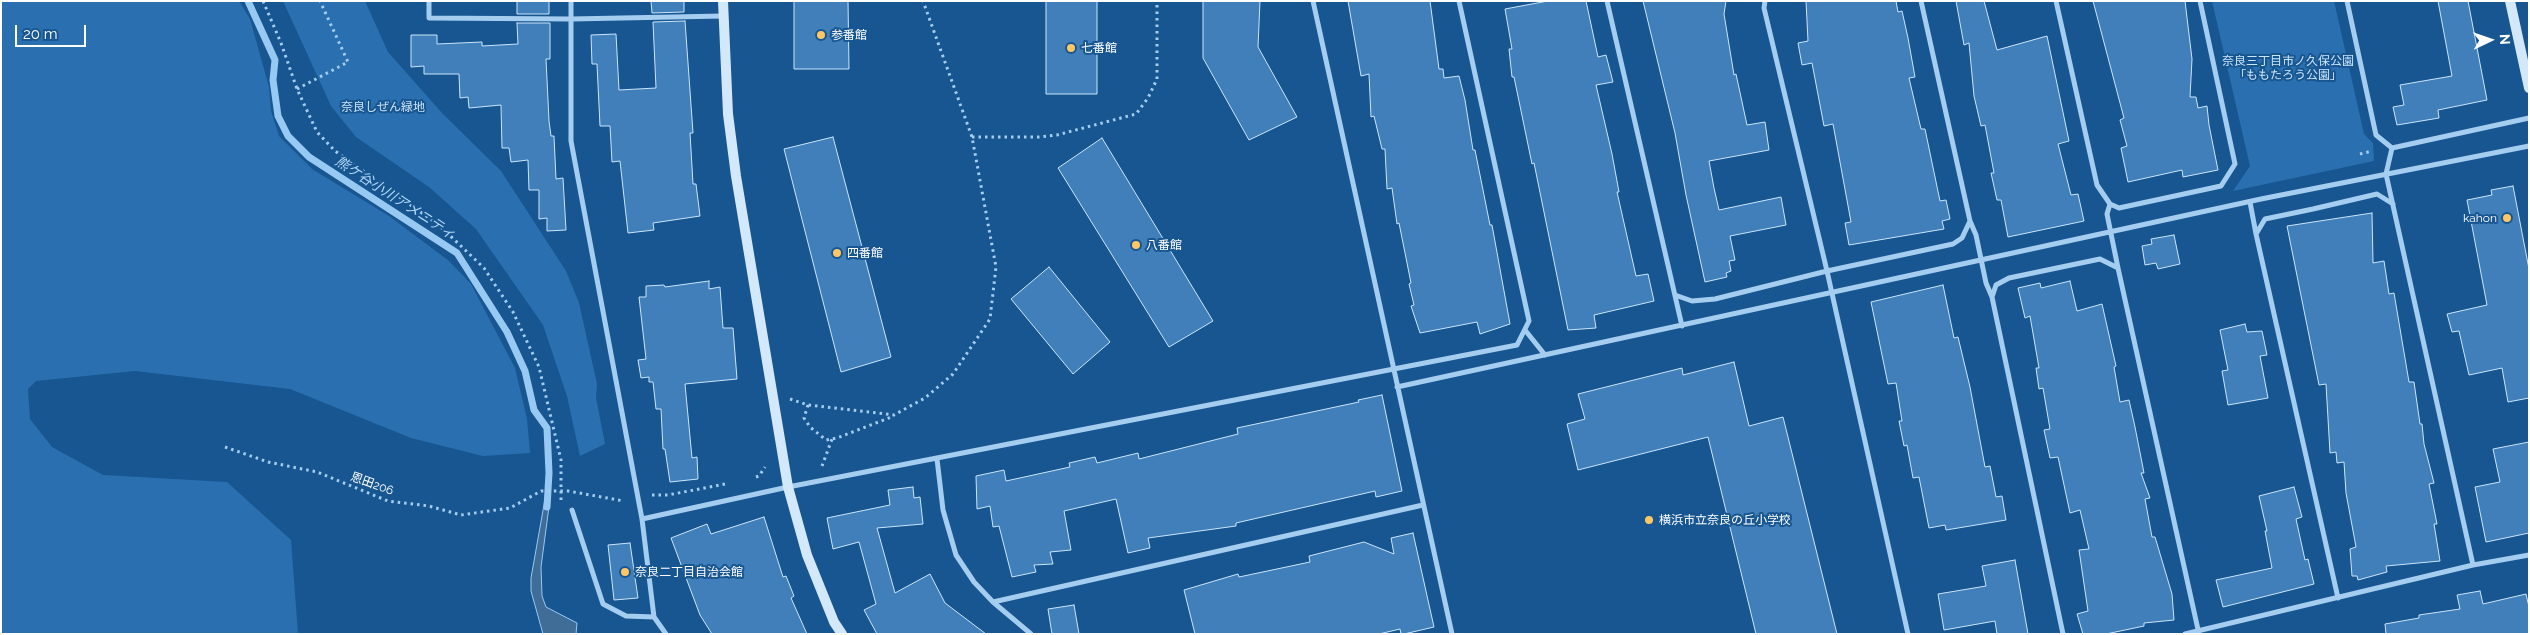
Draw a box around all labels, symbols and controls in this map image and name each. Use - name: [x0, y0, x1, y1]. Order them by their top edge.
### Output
- scale bar: [18, 15, 89, 47]
- north arrow: [2465, 15, 2515, 65]
- text: 20 m: [23, 25, 58, 43]
- place label: 参番館: [831, 28, 867, 42]
- marker: 参番館: [815, 29, 827, 41]
- text: N: [2497, 33, 2513, 45]
- place label: 七番館: [1081, 41, 1117, 55]
- marker: 七番館: [1065, 42, 1077, 54]
- park label: 奈良三丁目市ノ久保公園 「ももたろう公園」: [2222, 54, 2354, 82]
- park label: 奈良しぜん緑地: [341, 100, 425, 114]
- water label: 熊ケ谷小川アメニティ: [332, 153, 458, 243]
- place label: kahon: [2463, 211, 2497, 225]
- marker: kahon: [2501, 212, 2513, 224]
- place label: 八番館: [1146, 238, 1182, 252]
- marker: 八番館: [1130, 239, 1142, 251]
- place label: 四番館: [847, 246, 883, 260]
- marker: 四番館: [831, 247, 843, 259]
- street label: 恩田206: [348, 470, 396, 498]
- place label: 横浜市立奈良の丘小学校: [1659, 513, 1791, 527]
- marker: 横浜市立奈良の丘小学校: [1643, 514, 1655, 526]
- place label: 奈良二丁目自治会館: [635, 565, 743, 579]
- marker: 奈良二丁目自治会館: [619, 566, 631, 578]

